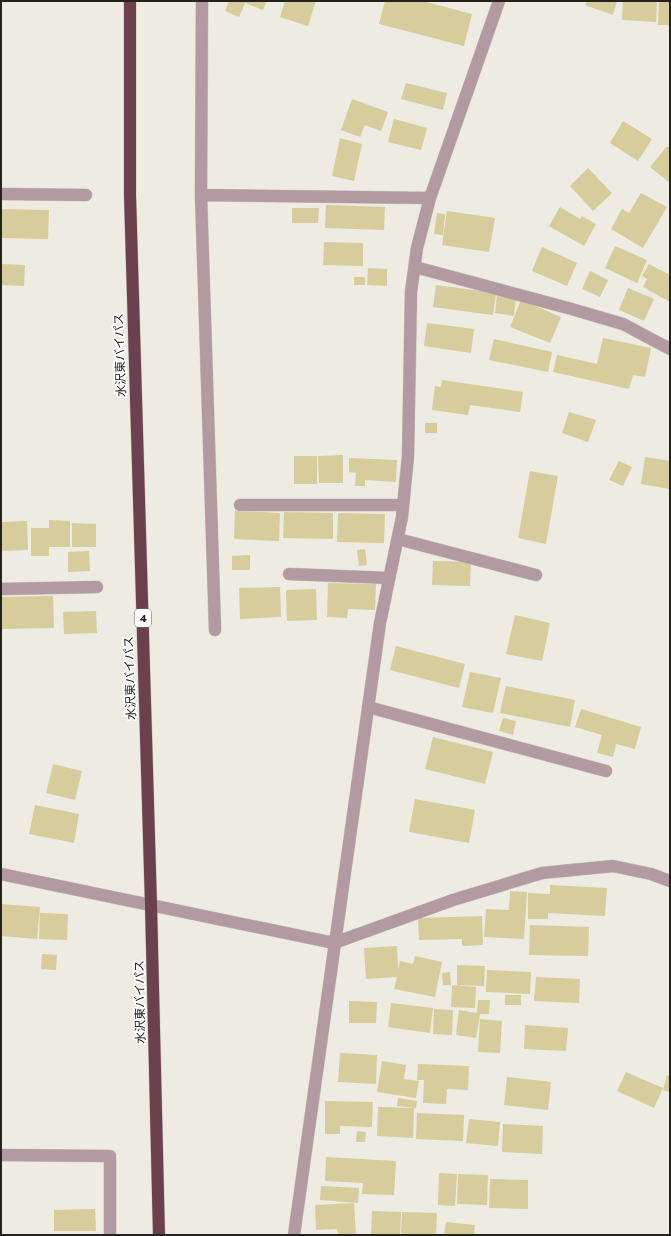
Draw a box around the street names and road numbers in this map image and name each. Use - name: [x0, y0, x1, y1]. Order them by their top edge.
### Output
- street label: 水沢東バイパス: [110, 313, 130, 397]
- road number: 4: [135, 609, 151, 627]
- street label: 水沢東バイパス: [120, 636, 140, 720]
- street label: 水沢東バイパス: [130, 960, 150, 1044]

